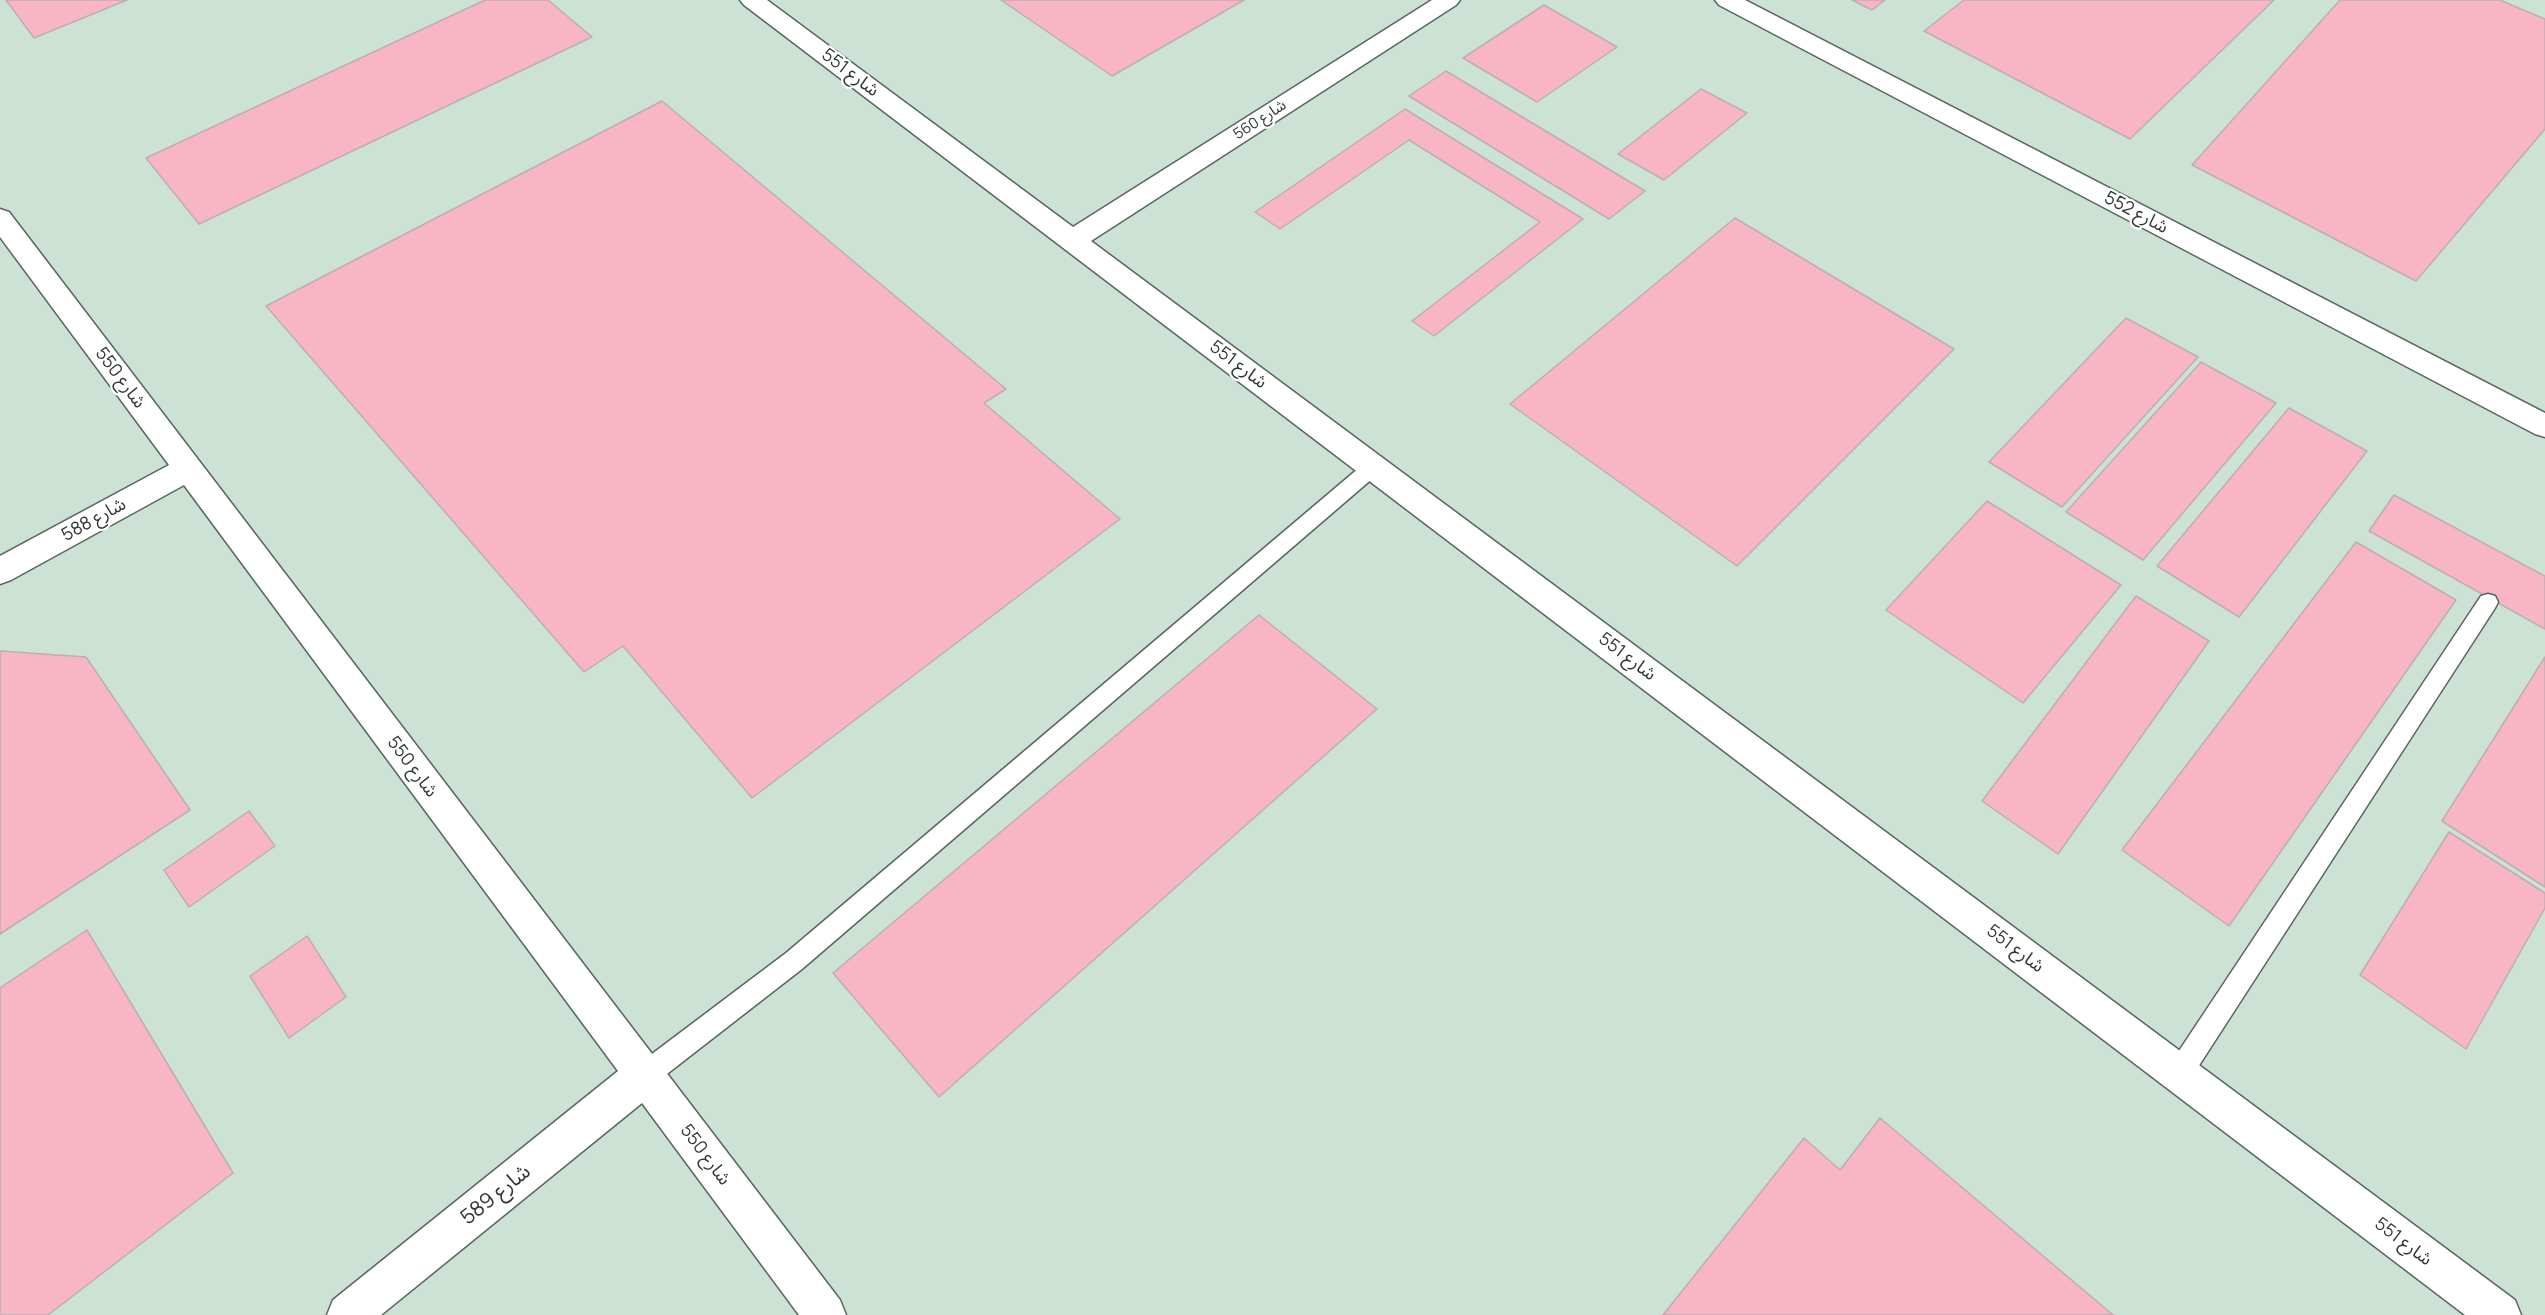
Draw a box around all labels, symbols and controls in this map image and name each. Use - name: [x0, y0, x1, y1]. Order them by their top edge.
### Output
- street label: شارع 551: [817, 44, 883, 102]
- street label: شارع 560: [1230, 96, 1290, 144]
- street label: شارع 552: [2100, 187, 2172, 239]
- street label: شارع 551: [1205, 336, 1271, 394]
- street label: شارع 550: [90, 343, 150, 413]
- street label: شارع 588: [58, 494, 130, 546]
- street label: شارع 551: [1594, 628, 1660, 686]
- street label: شارع 550: [382, 732, 442, 802]
- street label: شارع 551: [1982, 920, 2048, 978]
- street label: شارع 550: [675, 1120, 735, 1190]
- street label: شارع 589: [456, 1159, 536, 1231]
- street label: شارع 551: [2370, 1213, 2436, 1271]

